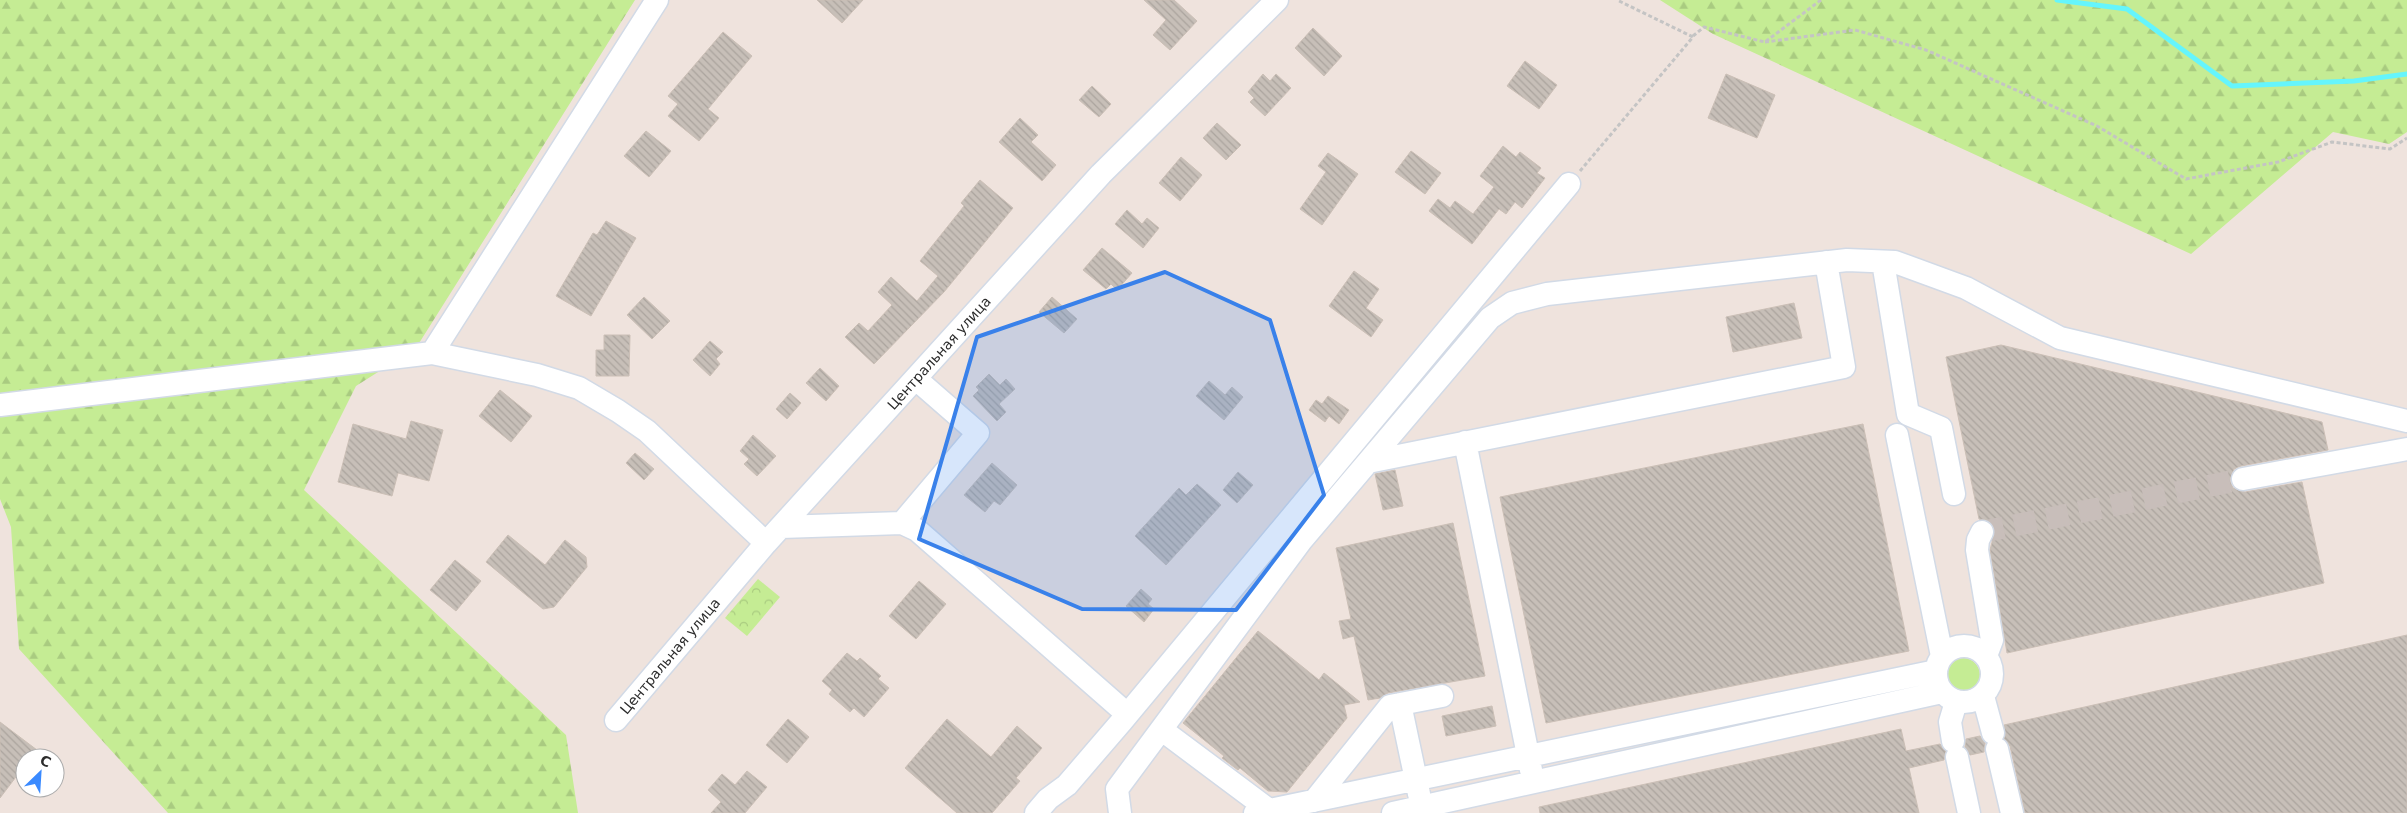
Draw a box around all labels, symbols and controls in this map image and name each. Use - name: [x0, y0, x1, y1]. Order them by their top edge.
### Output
- street label: Центральная улица: [884, 293, 994, 413]
- street label: Центральная улица: [617, 595, 723, 717]
- north arrow: [15, 748, 65, 798]
- text: С: [37, 752, 54, 771]

